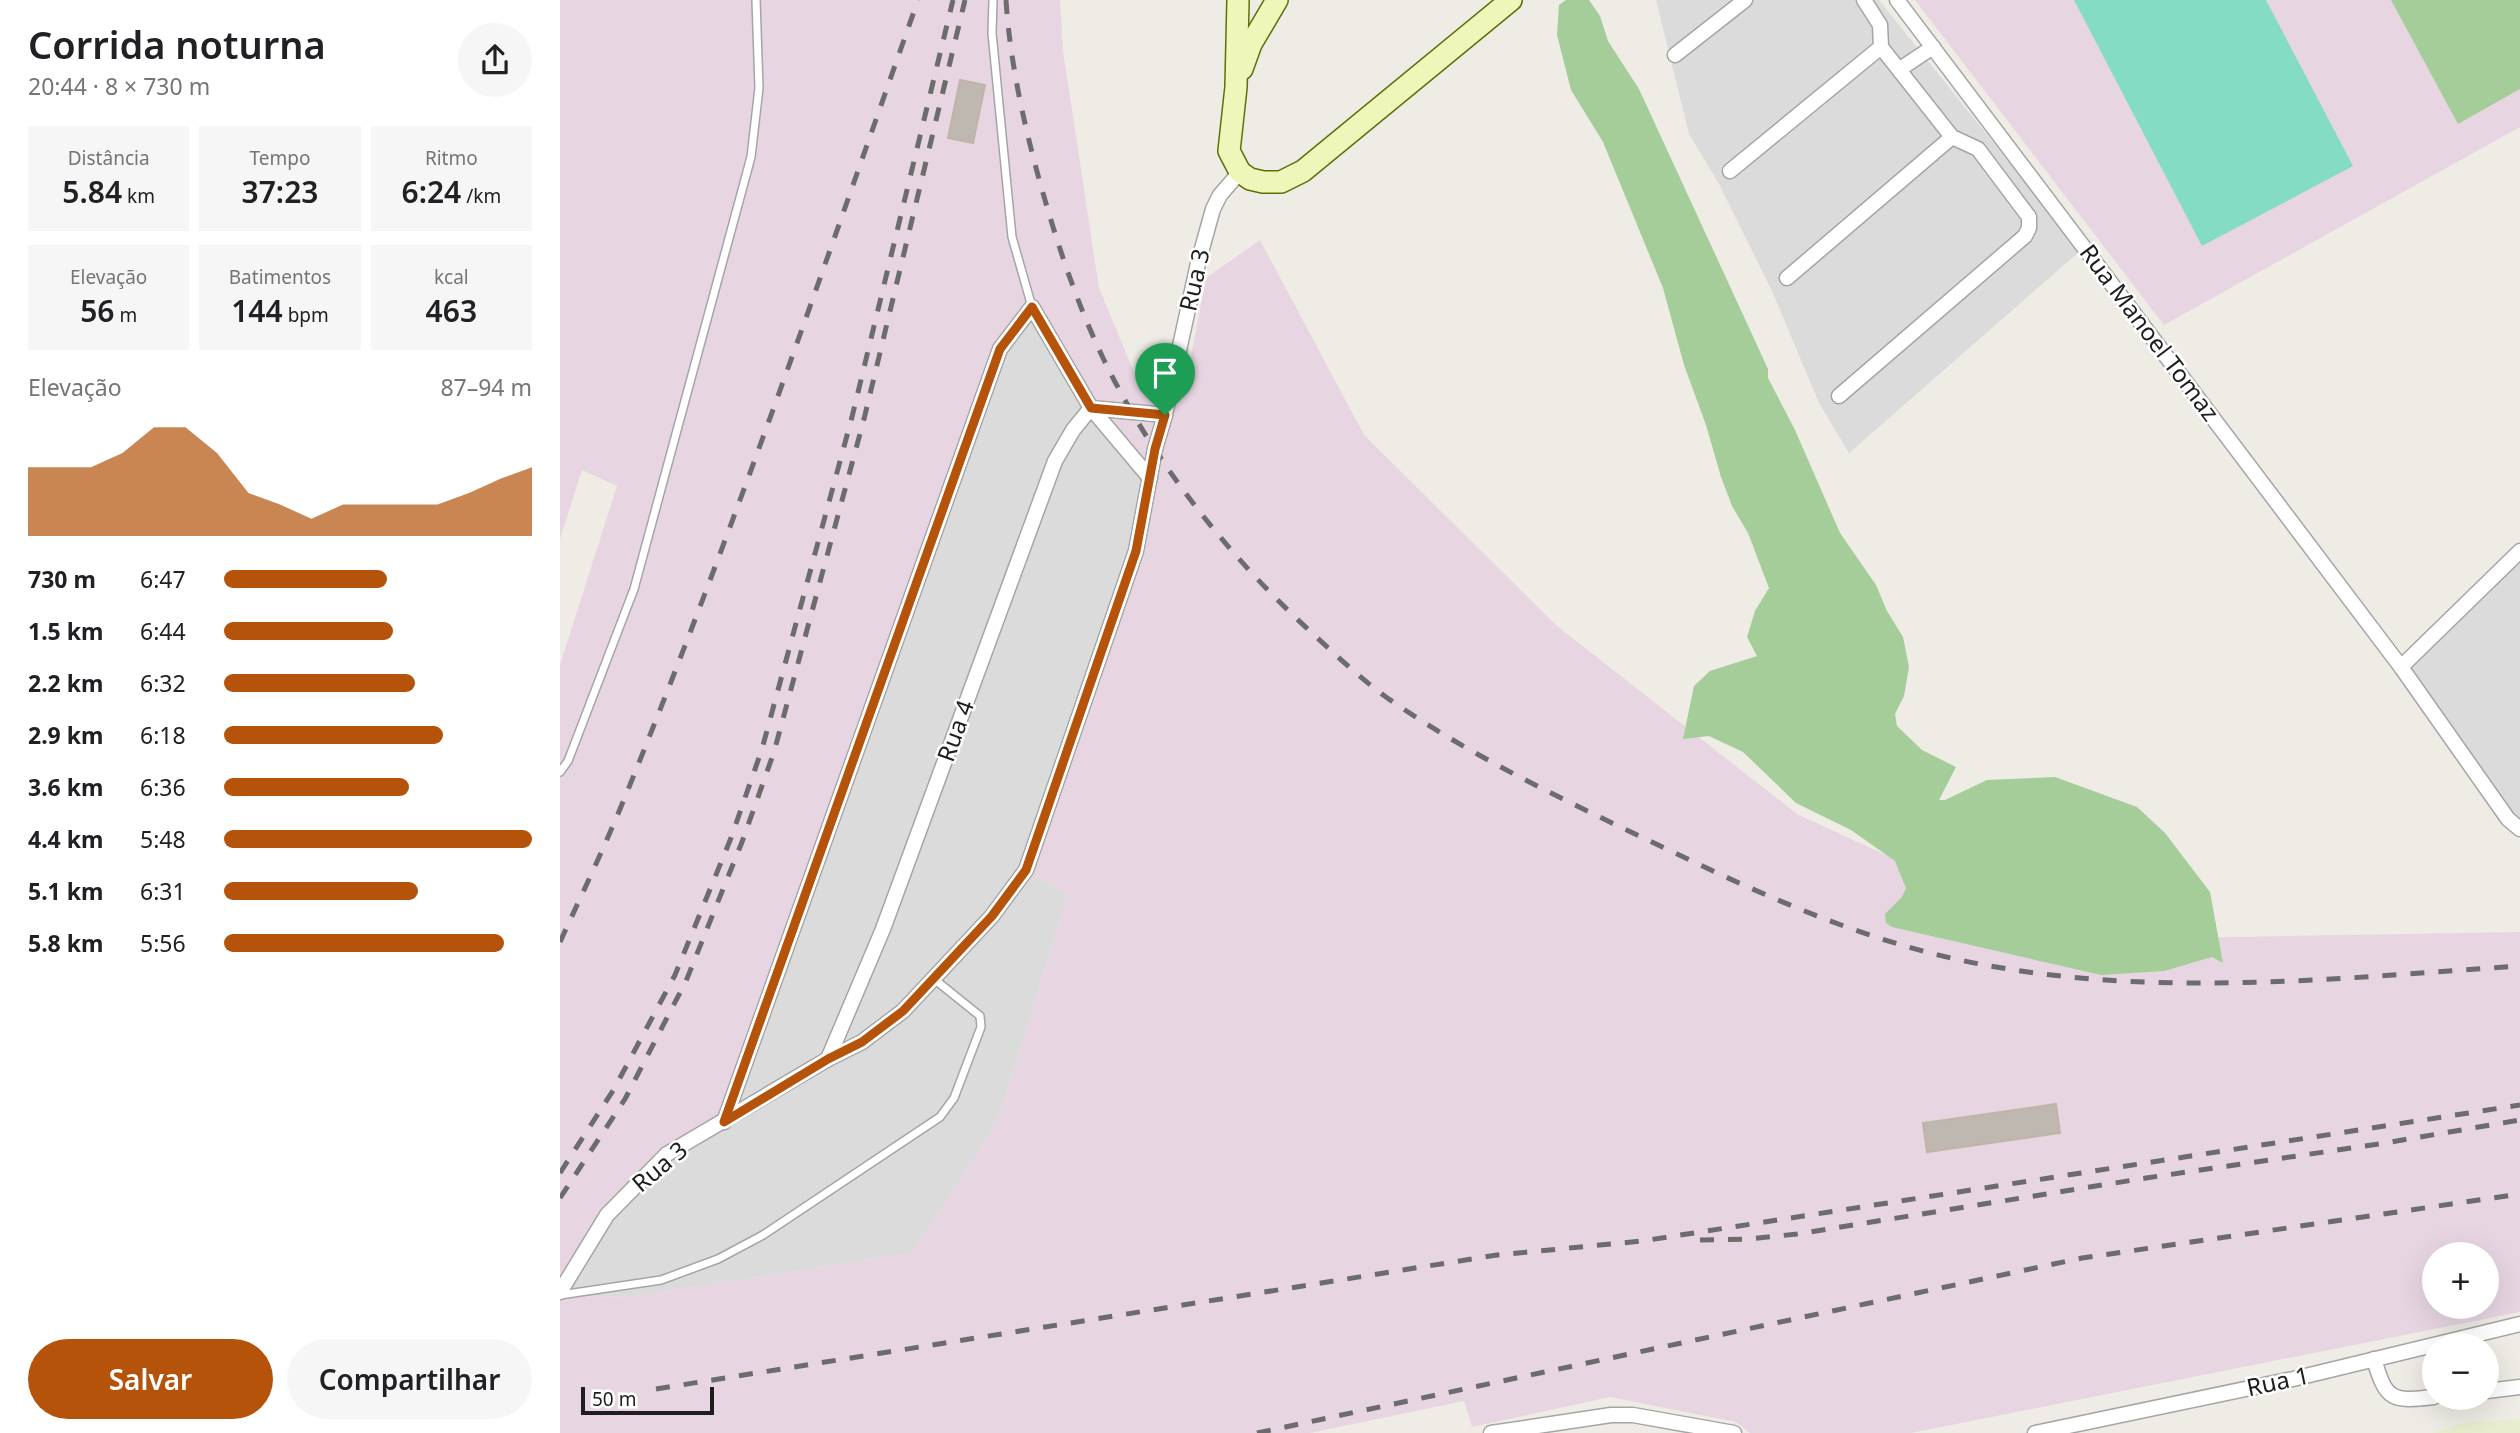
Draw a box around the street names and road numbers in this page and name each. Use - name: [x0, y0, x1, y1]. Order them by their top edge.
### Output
- street label: Rua Manoel Tomaz: [2073, 237, 2228, 427]
- street label: Rua 3: [1170, 245, 1217, 314]
- street label: Rua 4: [928, 695, 981, 766]
- street label: Rua 3: [624, 1133, 694, 1199]
- street label: Rua 1: [2243, 1358, 2312, 1403]

